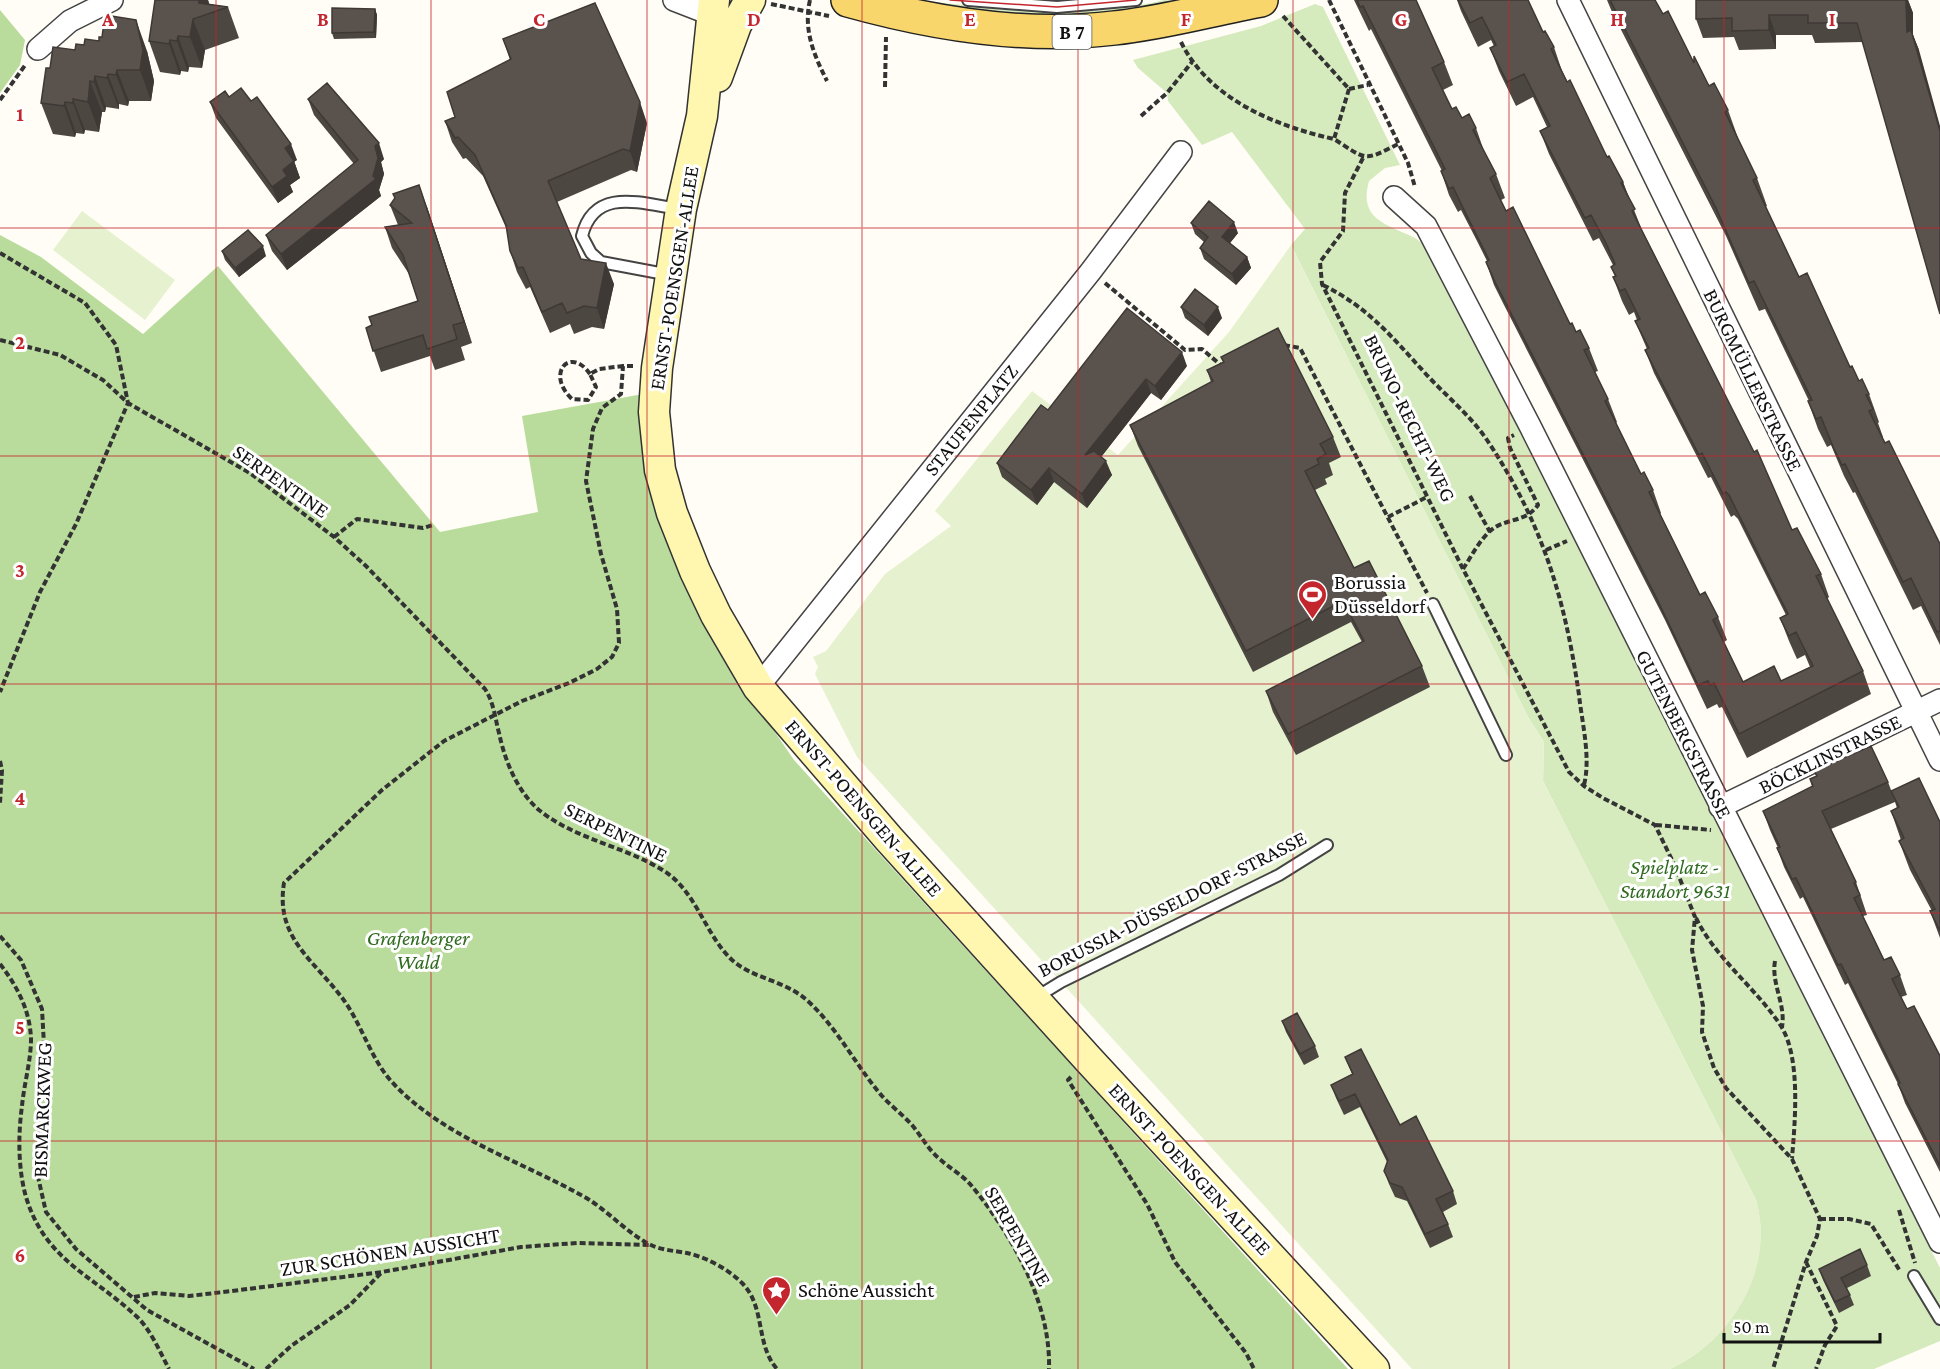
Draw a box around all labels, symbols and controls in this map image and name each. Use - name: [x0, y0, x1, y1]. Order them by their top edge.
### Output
- text: A: [101, 8, 115, 30]
- text: B: [317, 8, 329, 30]
- text: C: [533, 8, 545, 30]
- text: D: [747, 8, 761, 30]
- text: E: [964, 8, 976, 30]
- text: F: [1181, 8, 1192, 30]
- text: G: [1395, 8, 1408, 30]
- text: H: [1610, 8, 1624, 30]
- text: I: [1829, 8, 1836, 30]
- road number: B 7: [1052, 15, 1092, 49]
- text: 1: [16, 103, 24, 125]
- street label: ERNST-POENSGEN-ALLEE: [644, 164, 704, 392]
- street label: BURGMÜLLERSTRASSE: [1698, 285, 1808, 475]
- street label: BRUNO-RECHT-WEG: [1359, 330, 1461, 506]
- text: 2: [15, 331, 25, 353]
- street label: STAUFENPLATZ: [919, 360, 1023, 480]
- street label: SERPENTINE: [228, 439, 334, 523]
- text: 3: [15, 559, 25, 581]
- place label: Borussia Düsseldorf: [1334, 570, 1427, 618]
- sports icon: Borussia Düsseldorf: [1297, 578, 1329, 620]
- street label: GUTENBERGSTRASSE: [1631, 646, 1737, 822]
- street label: BÖCKLINSTRASSE: [1755, 709, 1905, 799]
- street label: ERNST-POENSGEN-ALLEE: [781, 715, 947, 901]
- text: 4: [15, 787, 26, 809]
- street label: SERPENTINE: [561, 797, 671, 867]
- street label: BORUSSIA-DÜSSELDORF-STRASSE: [1034, 826, 1310, 982]
- park label: Spielplatz - Standort 9631: [1620, 855, 1730, 903]
- park label: Grafenberger Wald: [367, 926, 470, 974]
- text: 5: [15, 1016, 25, 1038]
- street label: BISMARCKWEG: [28, 1042, 56, 1178]
- street label: ERNST-POENSGEN-ALLEE: [1104, 1078, 1276, 1260]
- street label: SERPENTINE: [980, 1182, 1056, 1290]
- street label: ZUR SCHÖNEN AUSSICHT: [278, 1223, 502, 1281]
- text: 6: [15, 1244, 25, 1266]
- place icon: Schöne Aussicht: [761, 1274, 793, 1316]
- place label: Schöne Aussicht: [798, 1278, 935, 1302]
- scale bar: [1724, 1306, 1880, 1344]
- text: 50 m: [1733, 1317, 1770, 1337]

